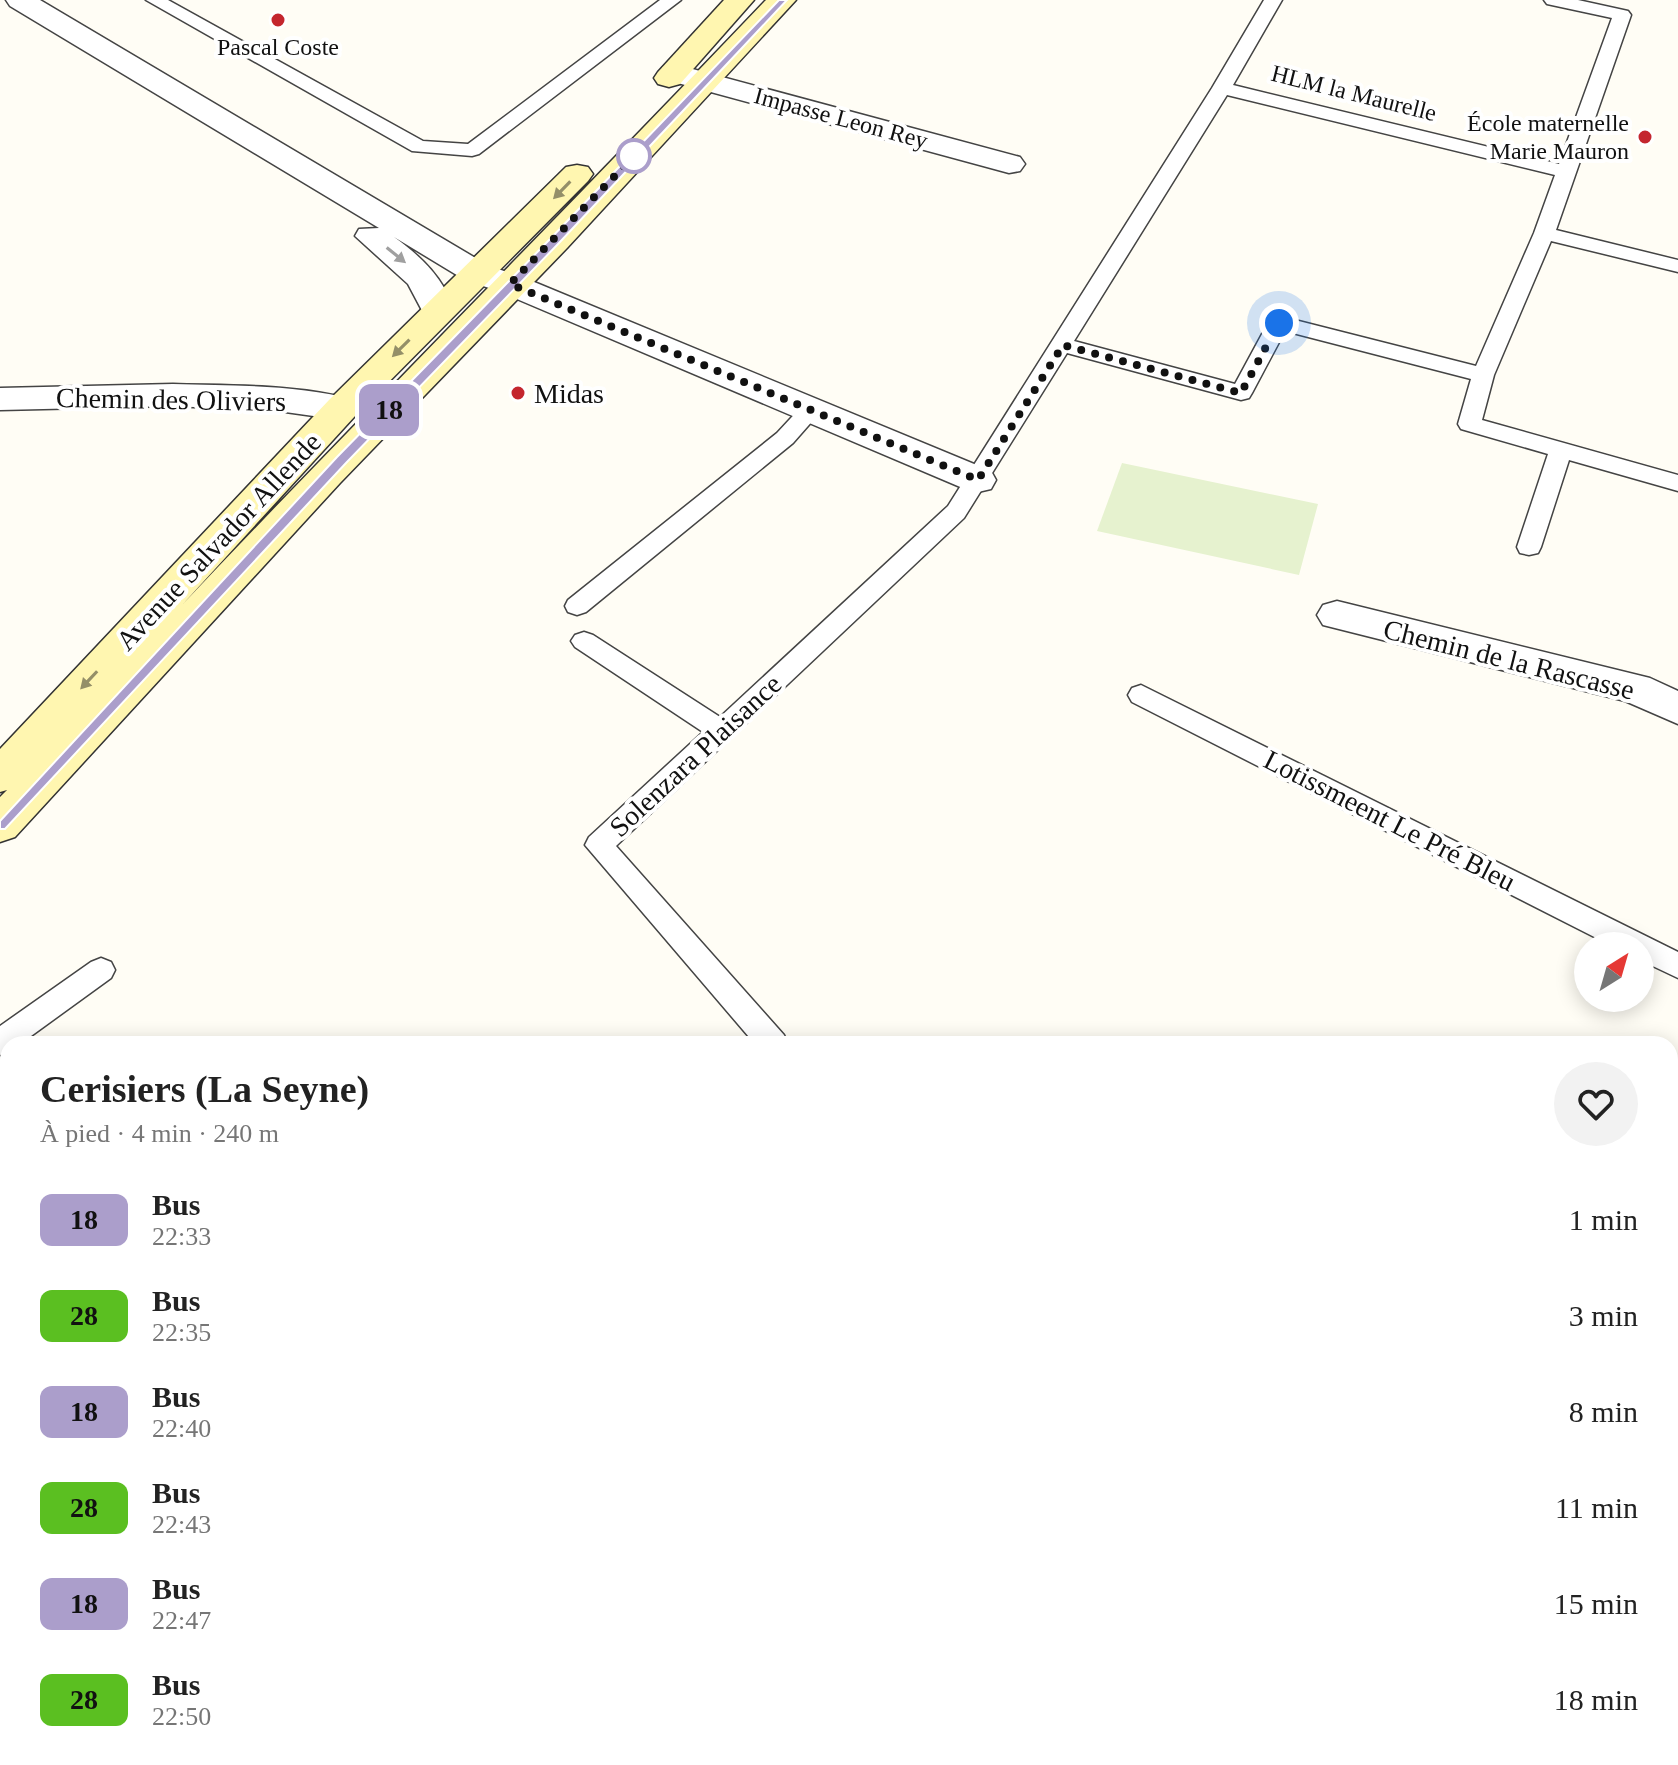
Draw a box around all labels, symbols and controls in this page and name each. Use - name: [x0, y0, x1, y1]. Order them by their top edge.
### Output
- marker: Pascal Coste: [269, 11, 287, 29]
- place label: Pascal Coste: [217, 34, 339, 60]
- street label: HLM la Maurelle: [1269, 60, 1439, 126]
- street label: Impasse Leon Rey: [751, 82, 931, 154]
- place label: École maternelle Marie Mauron: [1467, 110, 1629, 164]
- marker: École maternelle Marie Mauron: [1636, 128, 1654, 146]
- unlabelled marker: [617, 139, 651, 173]
- one-way arrow: [553, 180, 572, 199]
- one-way arrow: [386, 246, 406, 263]
- your location: [1259, 303, 1299, 343]
- one-way arrow: [392, 338, 411, 357]
- place label: Midas: [534, 378, 604, 409]
- street label: Chemin des Oliviers: [56, 382, 286, 417]
- line badge: 18: [353, 384, 425, 436]
- marker: Midas: [509, 384, 527, 402]
- text: 18: [375, 394, 403, 425]
- street label: Avenue Salvador Allende: [110, 426, 327, 656]
- street label: Chemin de la Rascasse: [1380, 613, 1637, 706]
- street label: Solenzara Plaisance: [603, 668, 788, 843]
- one-way arrow: [81, 670, 99, 689]
- street label: Lotissmeent Le Pré Bleu: [1259, 744, 1520, 897]
- north arrow: [1574, 932, 1654, 1012]
- map controls: [1574, 932, 1654, 1012]
- button: heart: [1554, 1062, 1638, 1146]
- text: Cerisiers (La Seyne): [40, 1068, 369, 1110]
- text: À pied · 4 min · 240 m: [40, 1119, 279, 1148]
- text: Bus: [152, 1188, 200, 1221]
- text: 1 min: [1569, 1203, 1638, 1236]
- text: 18: [70, 1204, 98, 1235]
- text: 22:33: [152, 1222, 211, 1251]
- text: Bus: [152, 1284, 200, 1317]
- text: 3 min: [1569, 1299, 1638, 1332]
- text: 28: [70, 1300, 98, 1331]
- text: 22:35: [152, 1318, 211, 1347]
- text: Bus: [152, 1380, 200, 1413]
- text: 8 min: [1569, 1395, 1638, 1428]
- text: 18: [70, 1396, 98, 1427]
- text: 22:40: [152, 1414, 211, 1443]
- text: Bus: [152, 1476, 200, 1509]
- text: 11 min: [1555, 1491, 1638, 1524]
- text: 28: [70, 1492, 98, 1523]
- text: 22:43: [152, 1510, 211, 1539]
- text: Bus: [152, 1572, 200, 1605]
- text: 15 min: [1554, 1587, 1638, 1620]
- text: 18: [70, 1588, 98, 1619]
- text: 22:47: [152, 1606, 211, 1635]
- text: Bus: [152, 1668, 200, 1701]
- text: 18 min: [1554, 1683, 1638, 1716]
- text: 28: [70, 1684, 98, 1715]
- text: 22:50: [152, 1702, 211, 1731]

